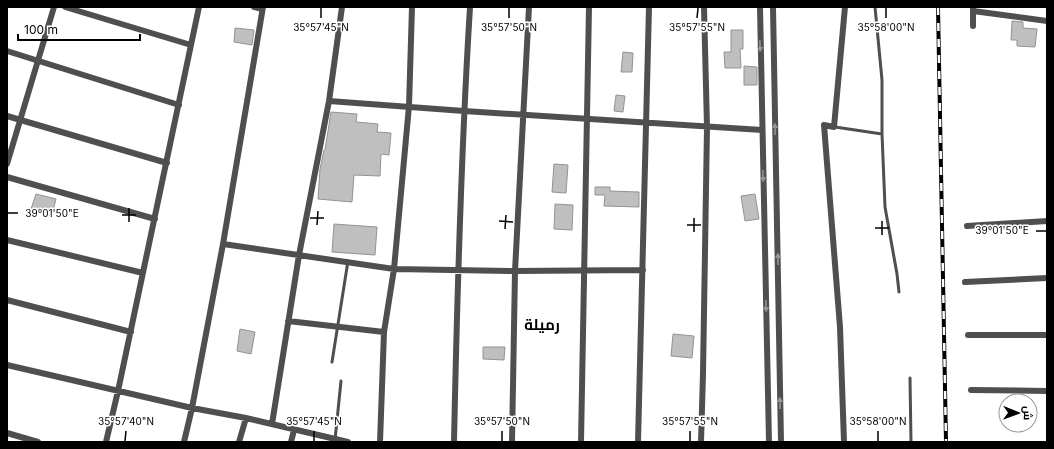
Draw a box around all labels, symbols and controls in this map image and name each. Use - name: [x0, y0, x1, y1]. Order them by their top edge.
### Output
- scale bar: [18, 16, 140, 42]
- text: 35°57'45"N: [293, 21, 349, 33]
- text: 35°57'50"N: [481, 21, 537, 33]
- text: 35°57'55"N: [669, 21, 725, 33]
- text: 35°58'00"N: [858, 21, 914, 33]
- text: 100 m: [24, 22, 58, 37]
- one-way arrow: [757, 40, 764, 52]
- one-way arrow: [772, 123, 779, 135]
- one-way arrow: [760, 170, 766, 183]
- text: 39°01'50"E: [25, 207, 79, 219]
- text: 39°01'50"E: [975, 224, 1029, 236]
- one-way arrow: [775, 252, 781, 265]
- one-way arrow: [763, 300, 769, 313]
- district label: رميلة: [524, 315, 560, 334]
- north arrow: [998, 393, 1038, 433]
- one-way arrow: [777, 396, 783, 409]
- text: ش: [1021, 406, 1035, 420]
- text: 35°57'40"N: [98, 415, 154, 427]
- text: 35°57'45"N: [286, 415, 342, 427]
- text: 35°57'50"N: [474, 415, 530, 427]
- text: 35°57'55"N: [662, 415, 718, 427]
- text: 35°58'00"N: [850, 415, 906, 427]

